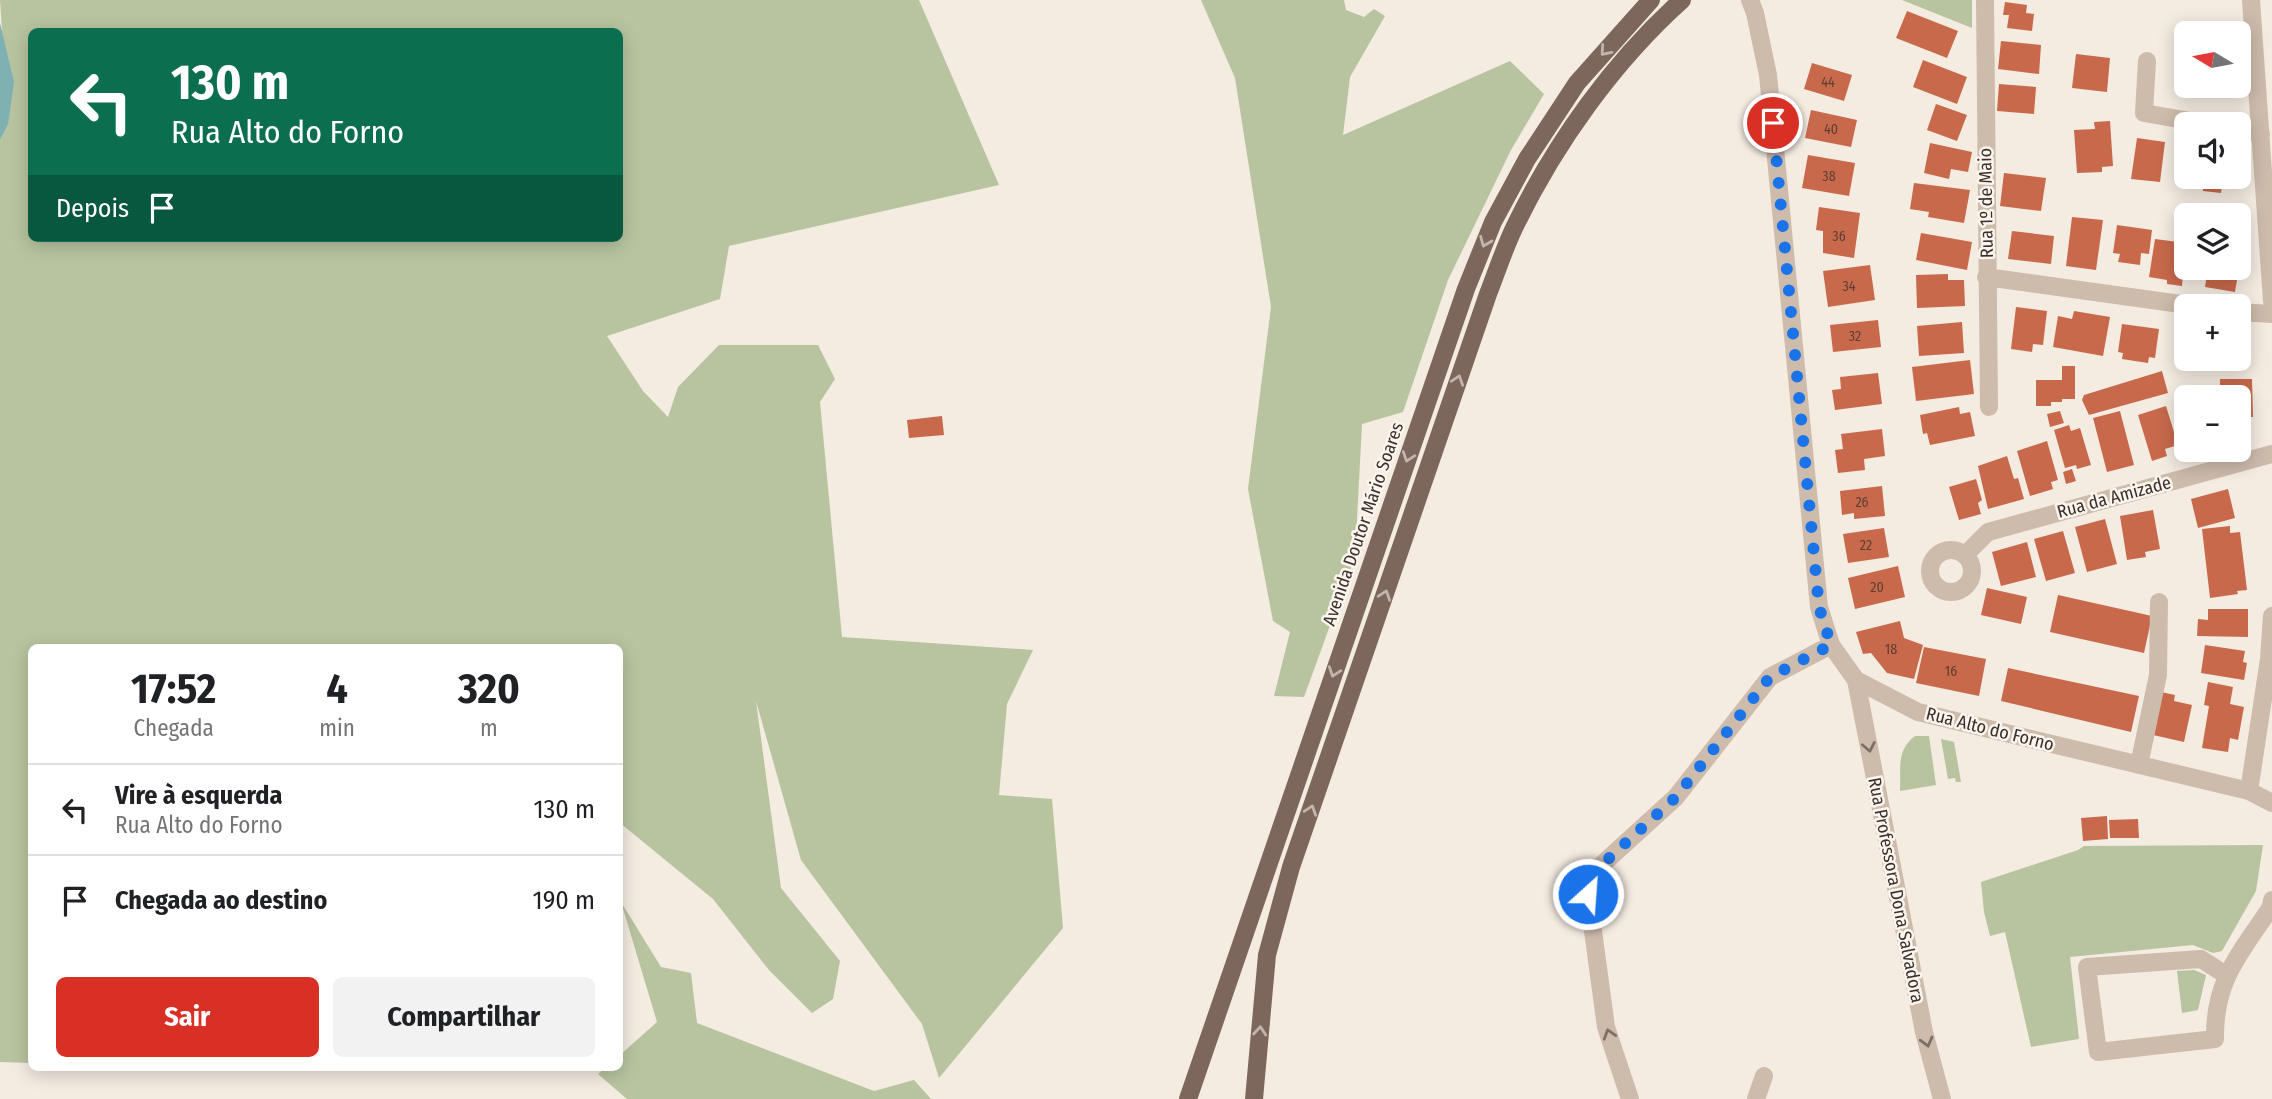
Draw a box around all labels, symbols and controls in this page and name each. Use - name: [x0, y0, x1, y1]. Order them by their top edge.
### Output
- north arrow: [2174, 21, 2250, 98]
- map controls: [2174, 21, 2251, 462]
- one-way arrow: [1601, 43, 1613, 56]
- text: 130 m: [171, 53, 289, 112]
- icon: left: [56, 56, 147, 147]
- house number: 44: [1821, 74, 1835, 91]
- pin: [1743, 93, 1803, 153]
- icon: arrive: [1754, 104, 1792, 142]
- button: sound: [2174, 112, 2251, 189]
- text: Rua Alto do Forno: [171, 113, 404, 151]
- house number: 40: [1824, 121, 1838, 138]
- street label: Rua 1º de Maio: [1974, 148, 1998, 258]
- house number: 38: [1822, 168, 1836, 185]
- icon: arrive: [143, 189, 181, 227]
- text: Depois: [56, 193, 129, 224]
- button: layers: [2174, 203, 2251, 280]
- house number: 36: [1832, 228, 1846, 245]
- one-way arrow: [1479, 236, 1493, 248]
- house number: 34: [1842, 278, 1856, 295]
- button: +: [2174, 294, 2251, 371]
- house number: 32: [1849, 328, 1861, 345]
- one-way arrow: [1450, 374, 1464, 387]
- button: −: [2174, 385, 2251, 462]
- street label: Avenida Doutor Mário Soares: [1318, 419, 1408, 629]
- one-way arrow: [1402, 450, 1416, 462]
- street label: Rua da Amizade: [2055, 471, 2173, 523]
- house number: 26: [1855, 494, 1869, 511]
- house number: 22: [1860, 537, 1872, 554]
- house number: 20: [1870, 579, 1884, 596]
- one-way arrow: [1377, 590, 1391, 602]
- house number: 18: [1885, 641, 1897, 658]
- house number: 16: [1945, 663, 1957, 680]
- text: 17:52: [131, 664, 216, 714]
- text: 4: [326, 664, 348, 714]
- text: 320: [458, 664, 520, 714]
- one-way arrow: [1328, 665, 1342, 677]
- street label: Rua Alto do Forno: [1924, 702, 2056, 756]
- text: Chegada: [134, 714, 214, 742]
- text: min: [319, 714, 355, 742]
- text: m: [480, 714, 498, 742]
- one-way arrow: [1860, 741, 1875, 753]
- street label: Rua Professora Dona Salvadora: [1863, 775, 1929, 1005]
- text: Vire à esquerda: [115, 780, 282, 811]
- icon: left: [56, 791, 94, 829]
- text: 130 m: [533, 794, 595, 825]
- one-way arrow: [1303, 805, 1317, 817]
- text: Rua Alto do Forno: [115, 811, 283, 839]
- position arrow: [1551, 857, 1625, 931]
- icon: arrive: [56, 882, 94, 920]
- text: Chegada ao destino: [115, 885, 327, 916]
- text: 190 m: [533, 885, 595, 916]
- button: Sair: [56, 977, 319, 1057]
- button: Compartilhar: [333, 977, 595, 1057]
- one-way arrow: [1252, 1025, 1267, 1037]
- one-way arrow: [1602, 1029, 1617, 1041]
- one-way arrow: [1918, 1036, 1933, 1048]

